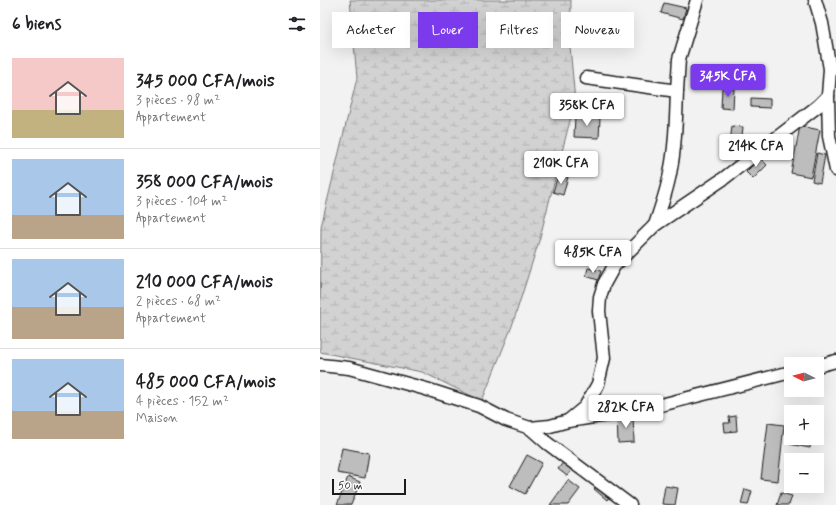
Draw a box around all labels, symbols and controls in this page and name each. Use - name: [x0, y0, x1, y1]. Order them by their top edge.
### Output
- chip: Acheter: [332, 12, 410, 48]
- chip: Louer: [418, 12, 478, 48]
- chip: Filtres: [486, 12, 553, 48]
- chip: Nouveau: [561, 12, 634, 48]
- text: 6 biens: [12, 13, 61, 35]
- icon: filters: [286, 13, 308, 35]
- pin: 345K CFA: [687, 64, 769, 98]
- text: 345K CFA: [700, 68, 756, 85]
- text: 345 000 CFA/mois: [136, 70, 275, 92]
- icon: home: [44, 74, 92, 122]
- text: 3 pièces · 98 m²: [136, 92, 220, 109]
- pin: 358K CFA: [546, 93, 628, 127]
- text: 358K CFA: [559, 97, 615, 114]
- text: Appartement: [136, 109, 206, 126]
- pin: 214K CFA: [715, 134, 797, 168]
- text: 214K CFA: [728, 138, 784, 155]
- pin: 210K CFA: [520, 151, 602, 185]
- text: 210K CFA: [533, 155, 589, 172]
- text: 358 000 CFA/mois: [136, 171, 273, 193]
- icon: home: [44, 175, 92, 223]
- text: 3 pièces · 104 m²: [136, 193, 227, 210]
- text: Appartement: [136, 210, 206, 227]
- pin: 485K CFA: [552, 240, 634, 274]
- text: 485K CFA: [564, 244, 622, 261]
- text: 210 000 CFA/mois: [136, 271, 273, 293]
- icon: home: [44, 275, 92, 323]
- text: 2 pièces · 68 m²: [136, 293, 221, 310]
- text: Appartement: [136, 310, 206, 327]
- north arrow: [784, 357, 824, 397]
- map controls: [784, 357, 824, 493]
- text: 485 000 CFA/mois: [136, 371, 276, 393]
- icon: home: [44, 375, 92, 423]
- text: 4 pièces · 152 m²: [136, 393, 229, 410]
- pin: 282K CFA: [585, 395, 667, 429]
- text: 282K CFA: [597, 399, 655, 416]
- button: +: [784, 405, 824, 445]
- text: Maison: [136, 410, 178, 427]
- button: −: [784, 453, 824, 493]
- scale bar: [332, 477, 406, 496]
- text: 50 m: [338, 479, 363, 493]

